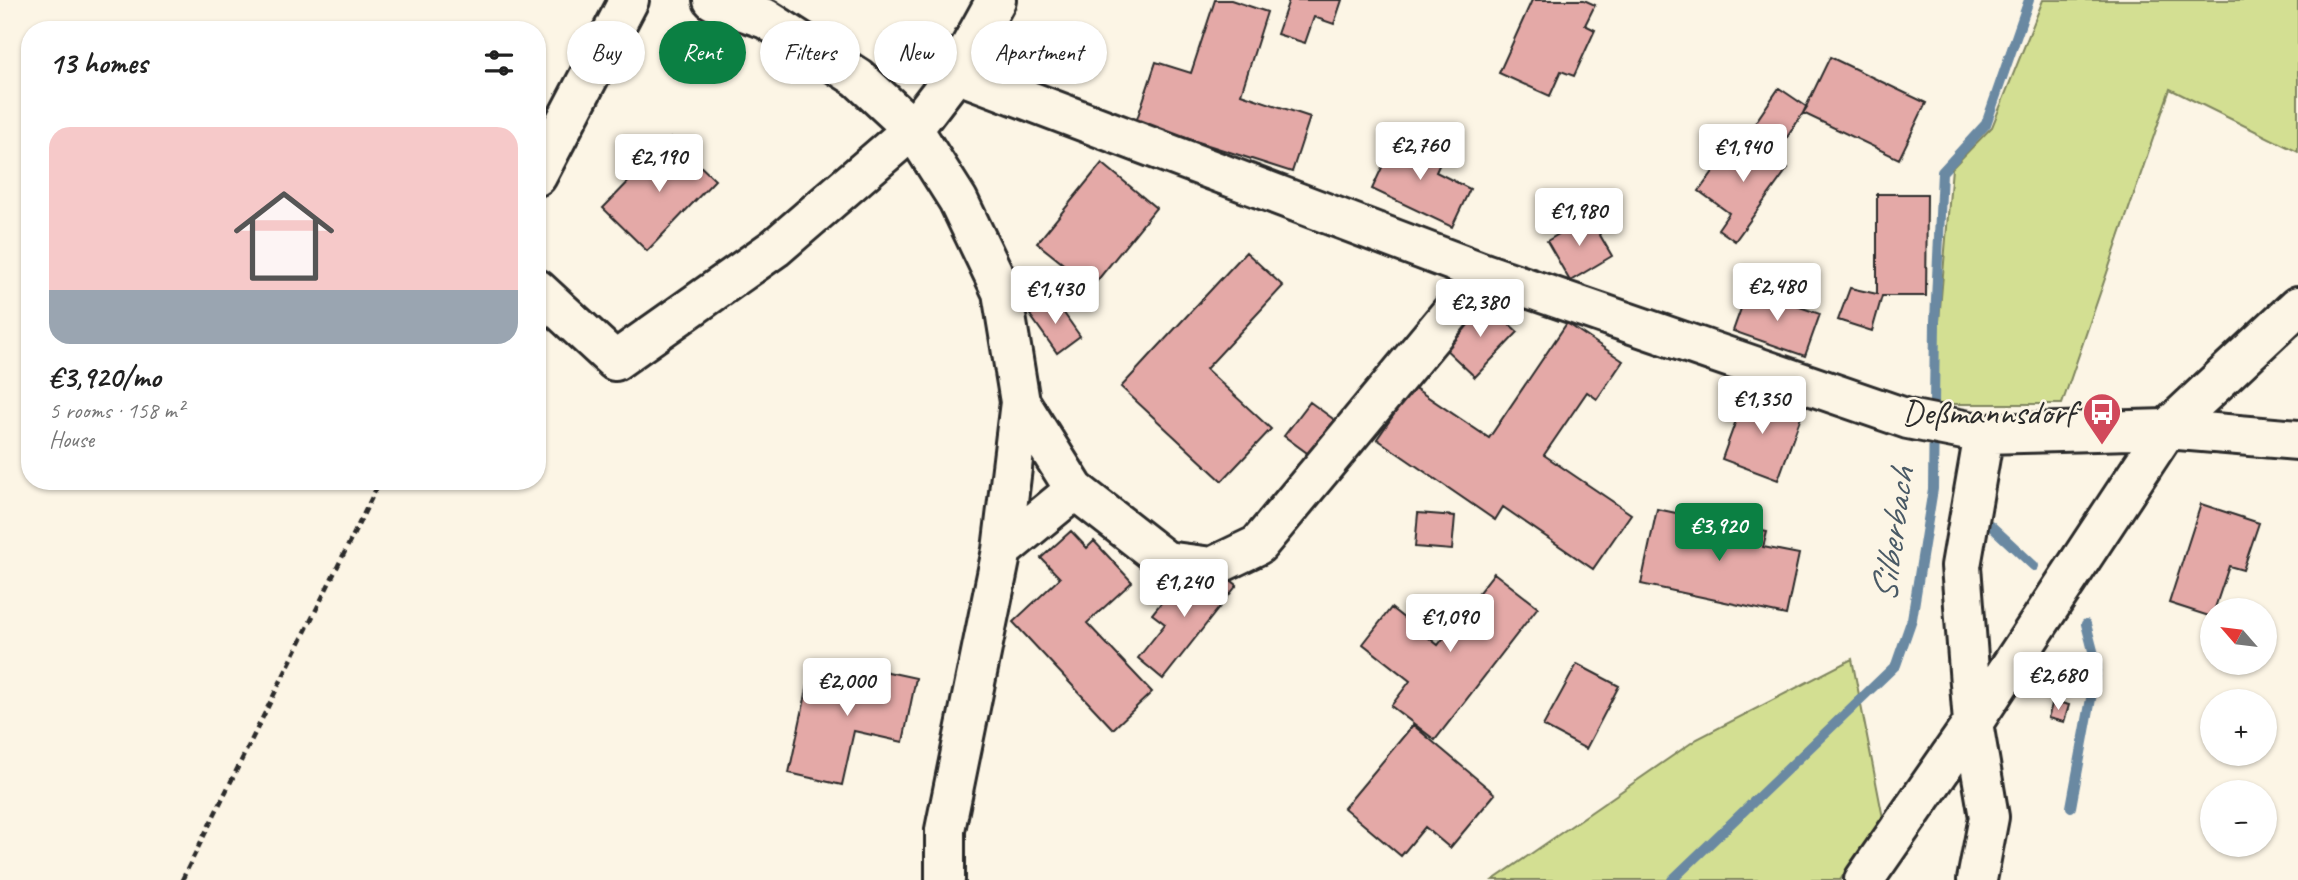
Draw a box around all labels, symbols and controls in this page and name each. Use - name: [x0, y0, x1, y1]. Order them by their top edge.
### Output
- chip: Buy: [567, 21, 645, 84]
- chip: Rent: [659, 21, 746, 84]
- chip: Filters: [760, 21, 860, 84]
- chip: New: [874, 21, 957, 84]
- chip: Apartment: [971, 21, 1107, 84]
- text: 13 homes: [49, 44, 147, 82]
- icon: filters: [480, 44, 518, 82]
- pin: €2,760: [1363, 122, 1477, 182]
- pin: €1,940: [1686, 124, 1800, 184]
- text: €2,760: [1392, 130, 1448, 159]
- text: €1,940: [1715, 132, 1771, 161]
- pin: €2,190: [602, 134, 716, 194]
- text: €2,190: [631, 142, 687, 171]
- icon: home: [221, 173, 347, 299]
- pin: €1,980: [1522, 188, 1636, 248]
- text: €1,980: [1551, 196, 1607, 225]
- pin: €2,480: [1720, 264, 1834, 323]
- pin: €1,430: [998, 266, 1112, 326]
- text: €2,480: [1749, 271, 1805, 300]
- text: €1,430: [1027, 274, 1083, 303]
- pin: €2,380: [1423, 280, 1537, 339]
- text: €2,380: [1452, 287, 1508, 316]
- text: €3,920/mo: [49, 358, 161, 396]
- pin: €1,350: [1705, 376, 1819, 436]
- text: €1,350: [1734, 384, 1790, 413]
- place label: Deßmannsdorf: [1902, 390, 2082, 435]
- bus stop icon: Deßmannsdorf: [2081, 391, 2123, 446]
- text: 5 rooms · 158 m²: [49, 396, 184, 425]
- text: House: [49, 425, 94, 454]
- water label: Silberbach: [1859, 463, 1925, 605]
- pin: €3,920: [1662, 504, 1776, 563]
- text: €3,920: [1691, 511, 1747, 540]
- pin: €1,240: [1127, 560, 1241, 619]
- text: €1,240: [1156, 567, 1212, 596]
- pin: €1,090: [1393, 594, 1507, 654]
- north arrow: [2200, 598, 2277, 676]
- map controls: [2200, 598, 2277, 857]
- text: €1,090: [1422, 602, 1478, 631]
- pin: €2,680: [2001, 652, 2115, 712]
- pin: €2,000: [790, 658, 904, 718]
- text: €2,680: [2030, 660, 2086, 689]
- text: €2,000: [819, 666, 875, 695]
- button: +: [2200, 689, 2277, 766]
- button: −: [2200, 780, 2277, 857]

